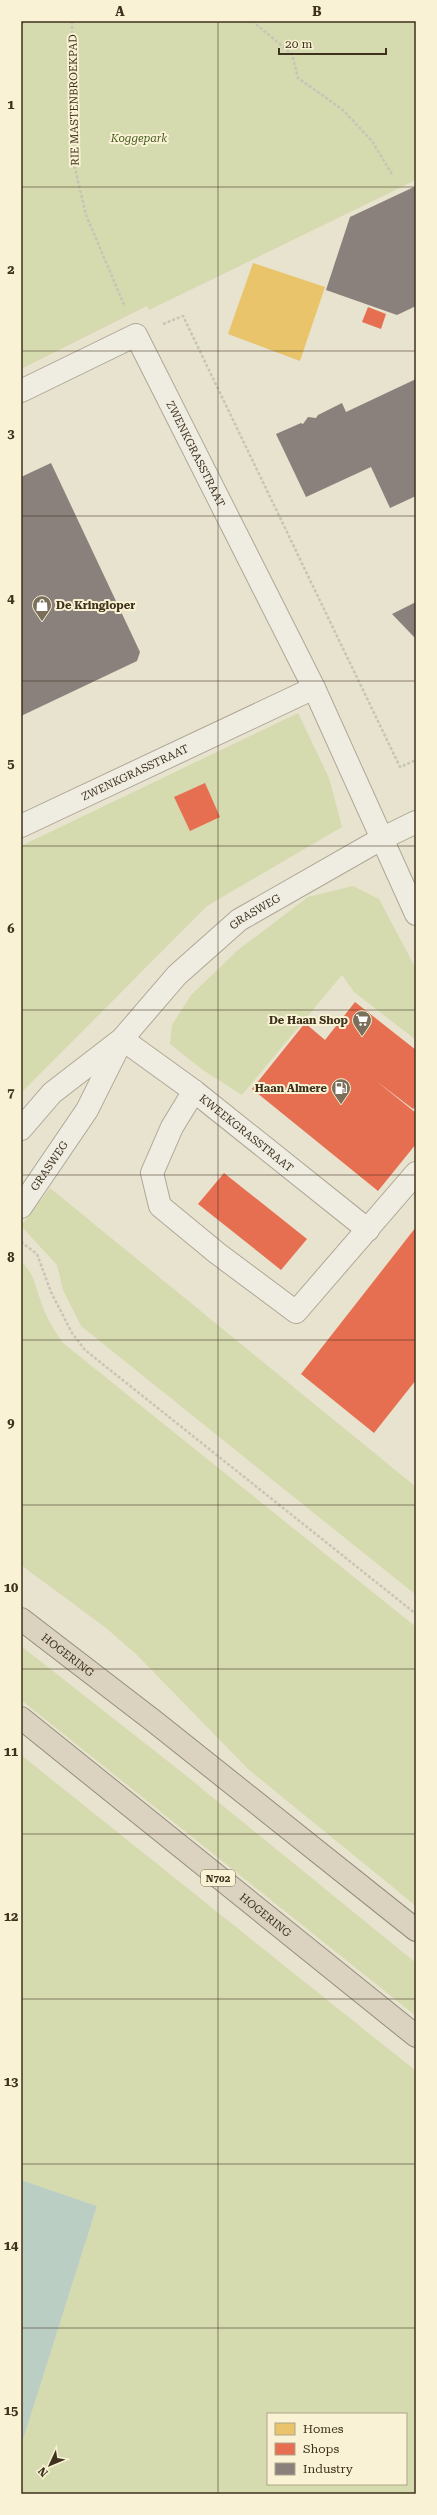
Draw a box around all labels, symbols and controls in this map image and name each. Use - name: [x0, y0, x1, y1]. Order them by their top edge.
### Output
- text: A: [115, 4, 125, 19]
- text: B: [312, 4, 322, 19]
- scale bar: [279, 30, 386, 56]
- street label: RIE MASTENBROEKPAD: [66, 34, 82, 166]
- text: 20 m: [285, 37, 312, 51]
- text: 1: [7, 97, 15, 112]
- park label: Koggepark: [110, 132, 167, 145]
- text: 2: [7, 262, 15, 277]
- street label: ZWENKGRASSTRAAT: [164, 399, 228, 509]
- text: 3: [7, 426, 15, 441]
- text: 4: [7, 591, 15, 606]
- shop icon: De Kringloper: [31, 594, 53, 622]
- place label: De Kringloper: [56, 599, 135, 612]
- street label: ZWENKGRASSTRAAT: [79, 742, 191, 803]
- text: 5: [7, 756, 15, 771]
- street label: GRASWEG: [226, 891, 283, 932]
- text: 6: [7, 921, 15, 936]
- supermarket icon: De Haan Shop: [351, 1009, 373, 1037]
- place label: De Haan Shop: [269, 1014, 349, 1027]
- fuel station icon: Haan Almere: [330, 1077, 352, 1105]
- place label: Haan Almere: [255, 1082, 328, 1095]
- text: 7: [7, 1085, 15, 1100]
- street label: KWEEKGRASSTRAAT: [197, 1092, 296, 1174]
- street label: GRASWEG: [28, 1138, 71, 1193]
- text: 8: [7, 1250, 15, 1265]
- text: 9: [7, 1415, 15, 1430]
- text: 10: [4, 1580, 18, 1595]
- street label: HOGERING: [39, 1631, 97, 1679]
- text: 11: [4, 1744, 18, 1759]
- road number: N702: [201, 1870, 235, 1886]
- street label: HOGERING: [237, 1890, 294, 1940]
- text: 12: [4, 1909, 18, 1924]
- text: 13: [4, 2074, 18, 2089]
- text: 14: [4, 2238, 19, 2253]
- text: 15: [4, 2403, 18, 2418]
- legend: [267, 2413, 407, 2485]
- text: Homes: [303, 2422, 344, 2436]
- text: Shops: [303, 2442, 339, 2456]
- north arrow: [30, 2445, 70, 2485]
- text: Industry: [303, 2462, 354, 2476]
- text: N: [35, 2464, 51, 2479]

